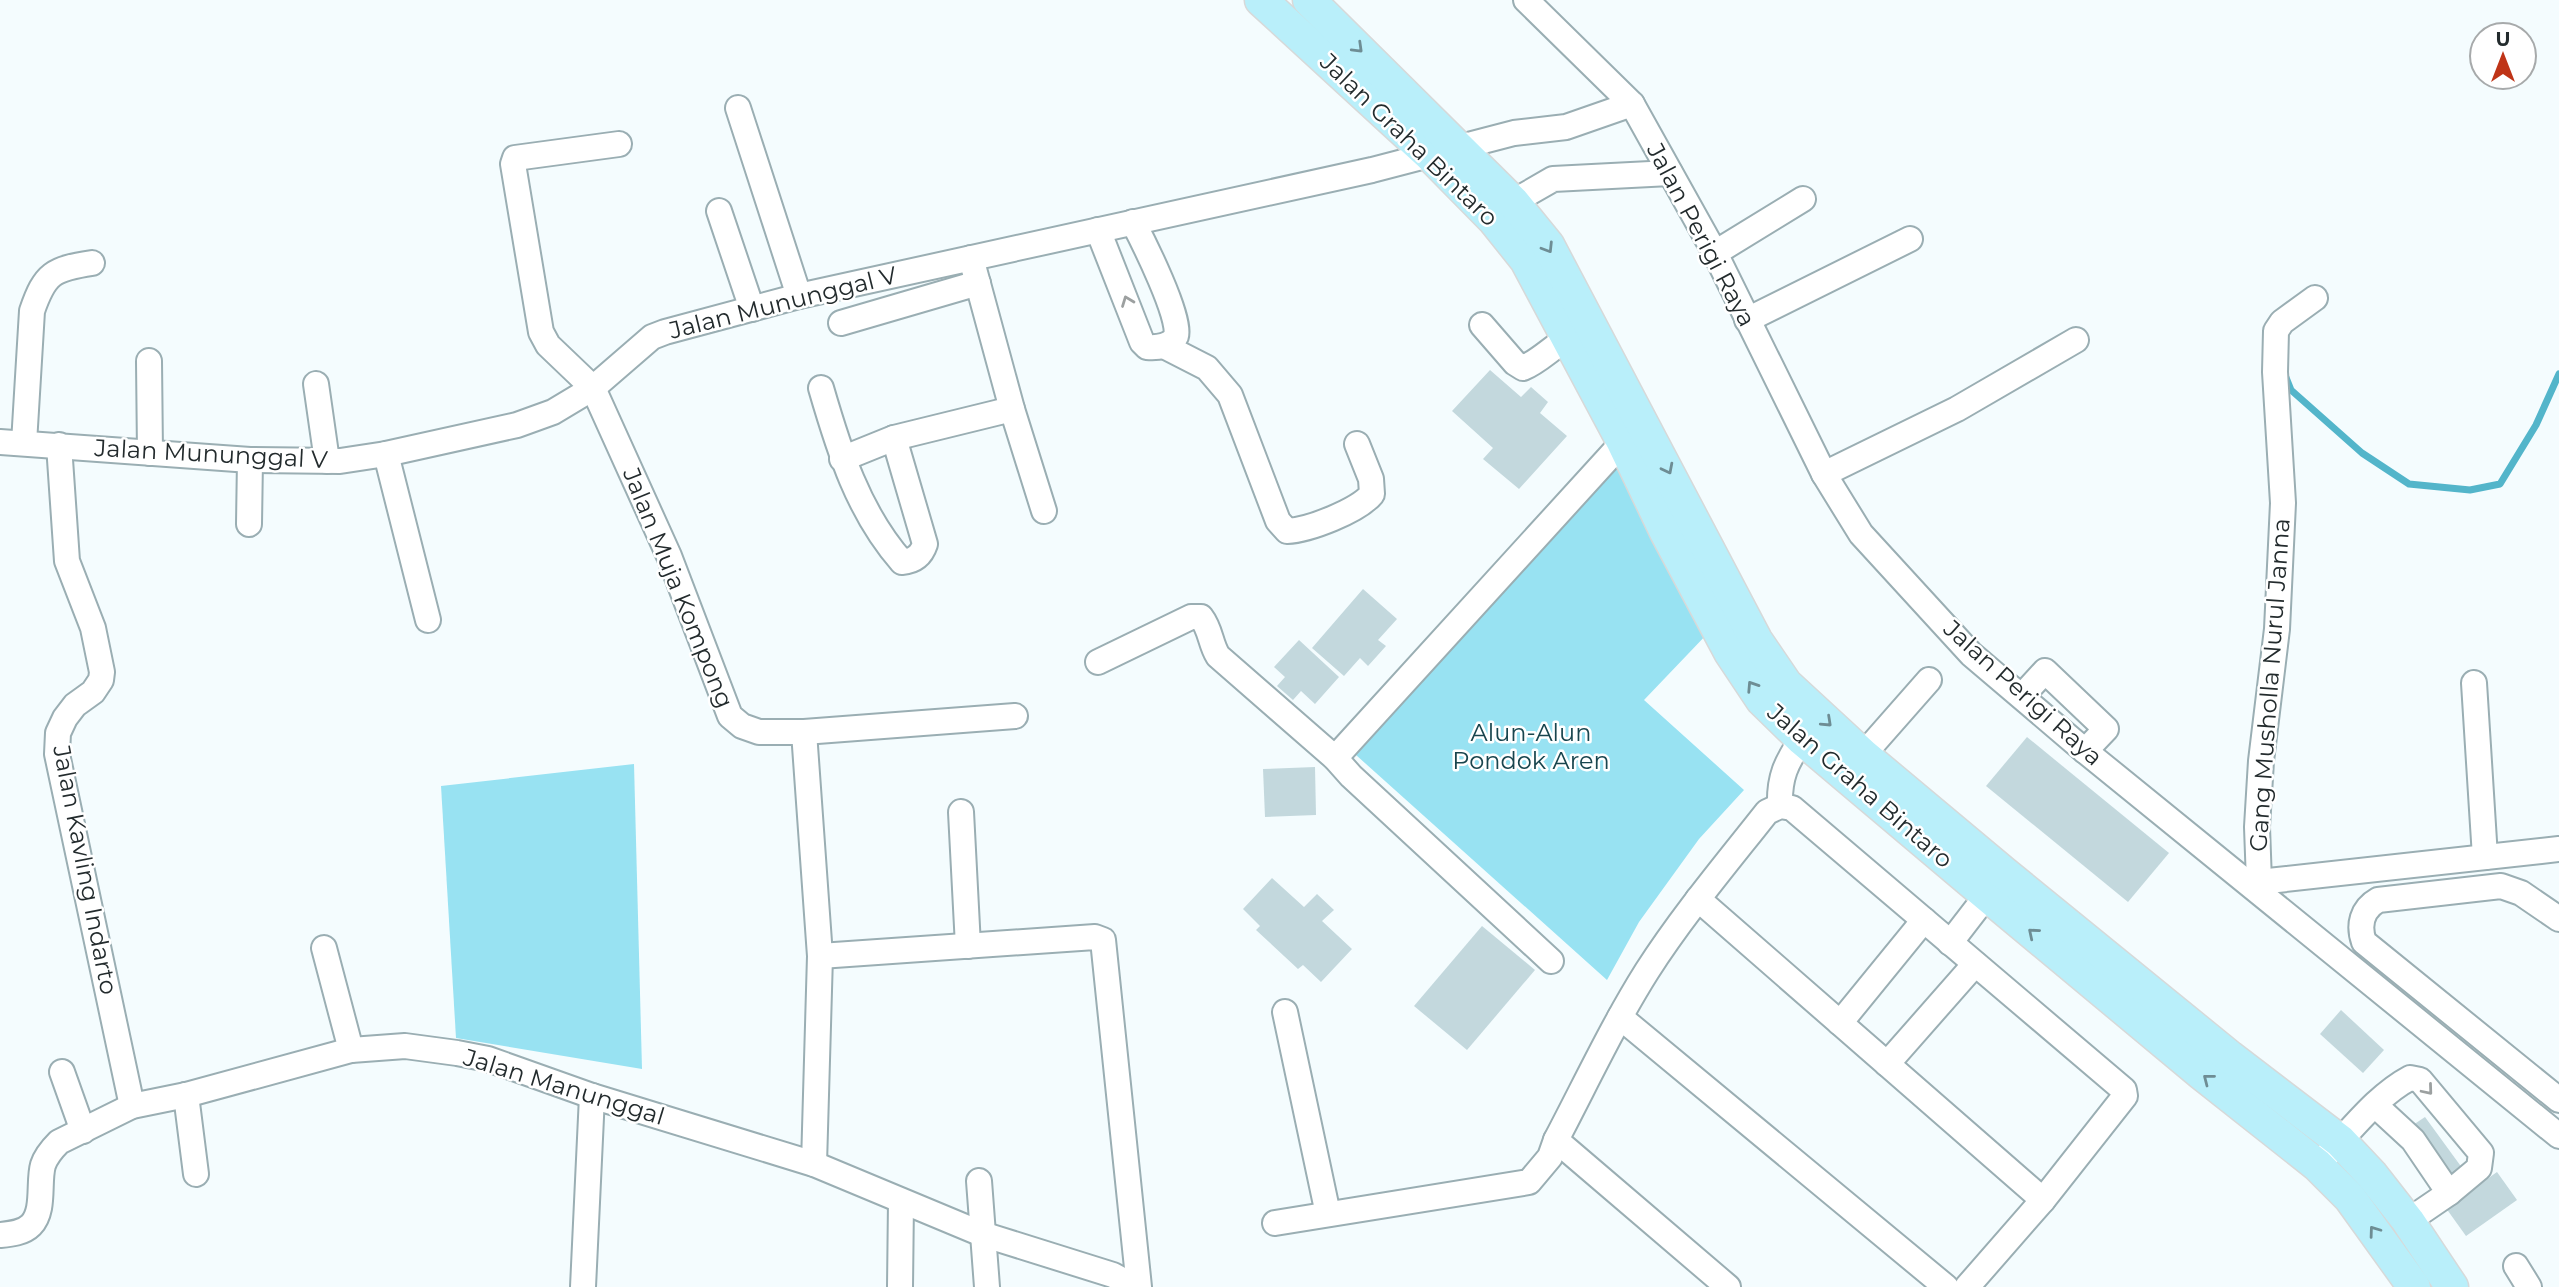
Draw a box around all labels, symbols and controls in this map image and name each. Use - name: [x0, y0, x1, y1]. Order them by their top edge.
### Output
- north arrow: [2468, 21, 2538, 91]
- text: U: [2496, 28, 2510, 51]
- one-way arrow: [1350, 39, 1363, 52]
- street label: Jalan Graha Bintaro: [1314, 47, 1504, 232]
- street label: Jalan Perigi Raya: [1640, 137, 1762, 331]
- one-way arrow: [1540, 240, 1553, 253]
- street label: Jalan Mununggal V: [665, 260, 900, 345]
- one-way arrow: [1121, 295, 1135, 307]
- street label: Jalan Mununggal V: [93, 433, 329, 474]
- one-way arrow: [1659, 462, 1673, 475]
- street label: Jalan Muja Kompong: [617, 463, 740, 712]
- street label: Gang Musholla Nurul Janna: [2243, 517, 2296, 853]
- street label: Jalan Perigi Raya: [1937, 613, 2109, 771]
- one-way arrow: [1748, 681, 1761, 694]
- street label: Jalan Graha Bintaro: [1761, 697, 1959, 874]
- one-way arrow: [1819, 713, 1832, 726]
- park label: Alun-Alun Pondok Aren: [1452, 718, 1610, 775]
- street label: Jalan Kavling Indarto: [47, 742, 124, 997]
- one-way arrow: [2028, 929, 2041, 941]
- street label: Jalan Manunggal: [459, 1042, 668, 1131]
- one-way arrow: [2203, 1075, 2216, 1087]
- one-way arrow: [2420, 1081, 2432, 1094]
- one-way arrow: [2370, 1226, 2383, 1239]

